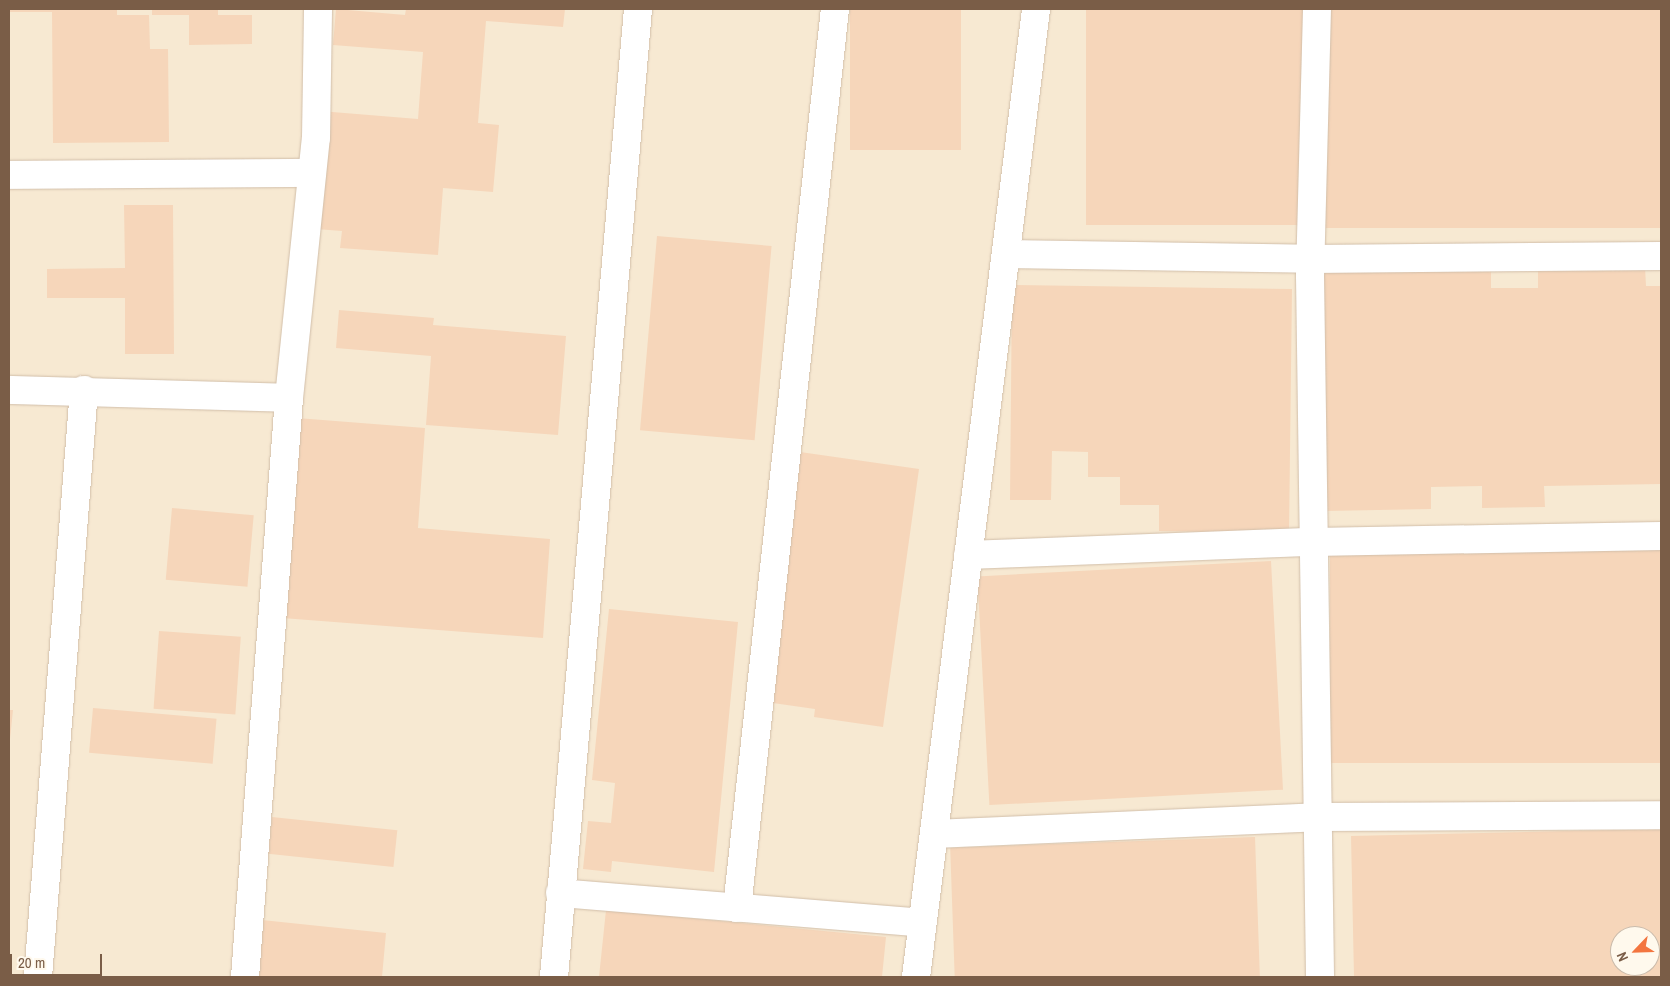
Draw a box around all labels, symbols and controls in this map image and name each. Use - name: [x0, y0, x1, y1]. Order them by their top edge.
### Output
- north arrow: [1610, 926, 1660, 976]
- scale bar: [12, 944, 105, 976]
- text: N: [1612, 949, 1632, 964]
- text: 20 m: [18, 952, 45, 973]

